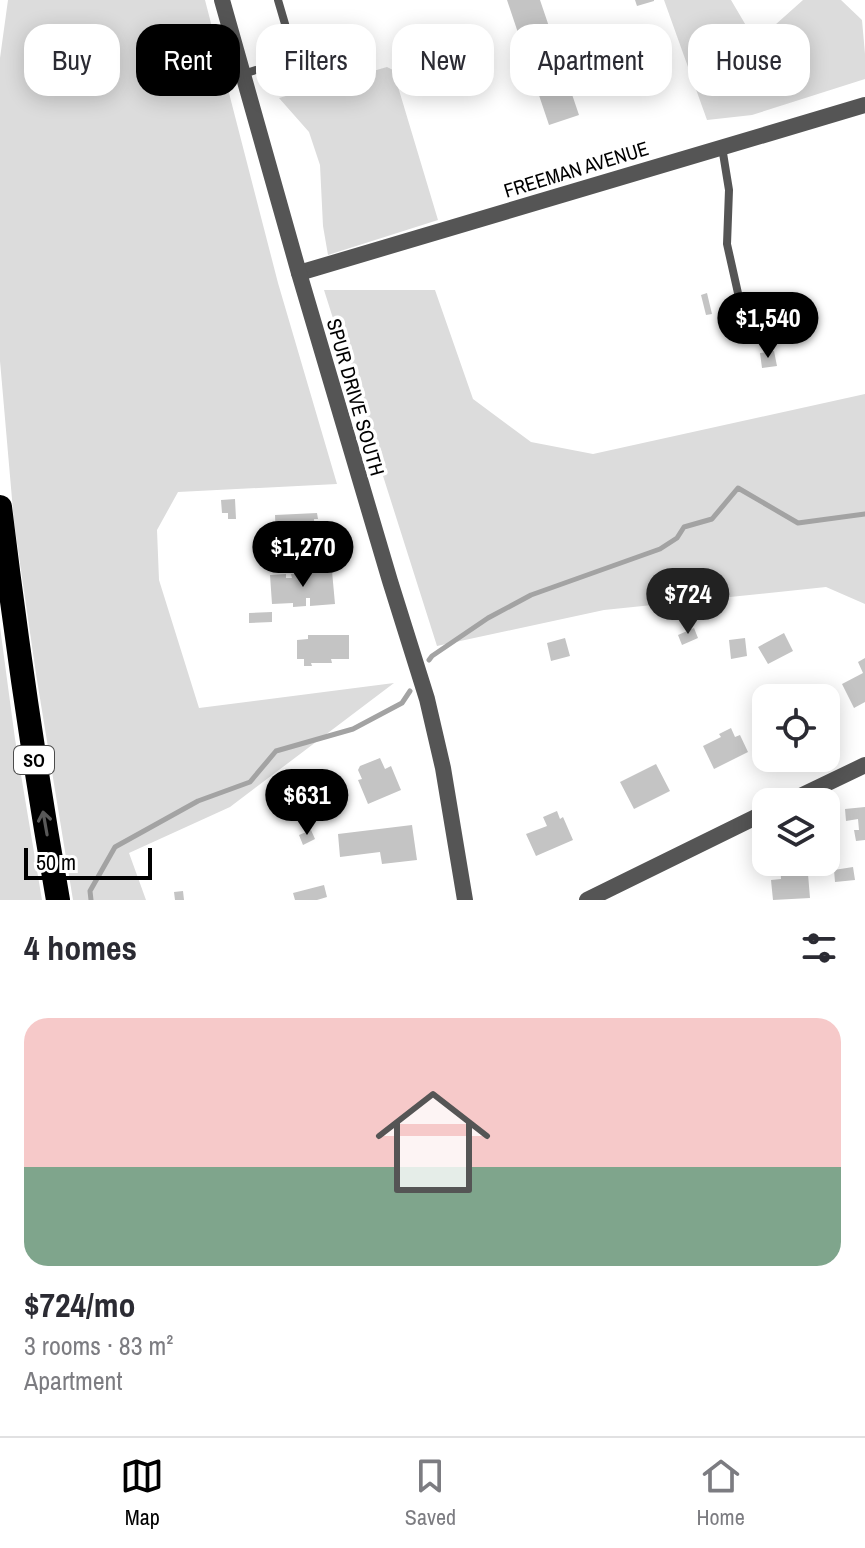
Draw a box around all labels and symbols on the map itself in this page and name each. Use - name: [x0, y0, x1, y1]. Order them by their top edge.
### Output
- street label: FREEMAN AVENUE: [500, 134, 652, 204]
- pin: $1,540: [703, 292, 833, 360]
- street label: SPUR DRIVE SOUTH: [321, 315, 391, 479]
- pin: $1,270: [238, 521, 368, 589]
- pin: $724: [641, 568, 735, 636]
- road number: SO: [14, 746, 54, 774]
- pin: $631: [260, 769, 354, 837]
- one-way arrow: [36, 811, 51, 836]
- scale bar: [24, 844, 152, 880]

